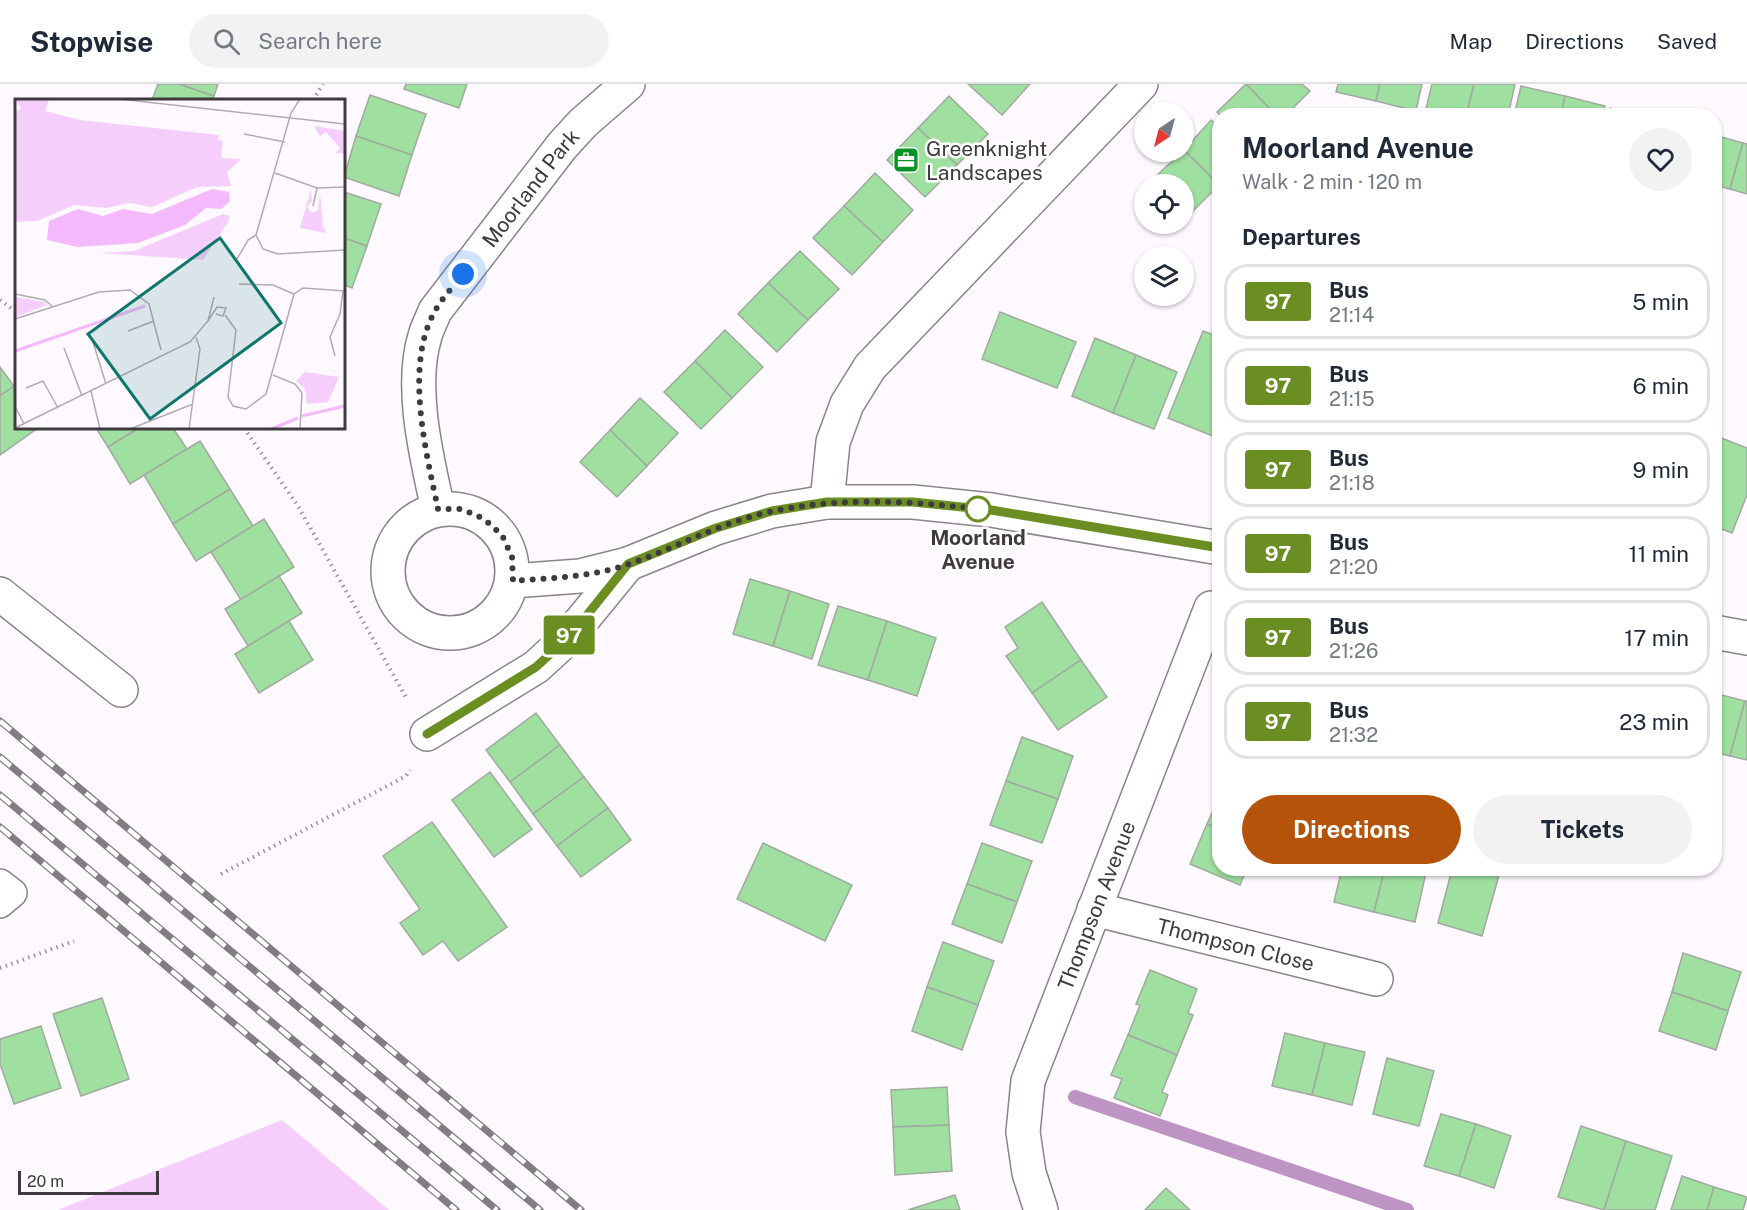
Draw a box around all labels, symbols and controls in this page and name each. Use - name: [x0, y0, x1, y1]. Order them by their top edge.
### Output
- search box: [189, 14, 609, 68]
- text: Stopwise: [30, 25, 153, 58]
- icon: search: [210, 25, 243, 58]
- text: Search here: [258, 28, 382, 54]
- text: Map: [1450, 29, 1492, 54]
- text: Directions: [1525, 29, 1624, 54]
- text: Saved: [1657, 29, 1717, 54]
- inset map: [15, 99, 345, 429]
- north arrow: [1134, 102, 1194, 162]
- map controls: [1134, 102, 1194, 306]
- street label: Moorland Park: [476, 123, 584, 252]
- button: heart: [1629, 128, 1692, 191]
- text: Moorland Avenue: [1242, 131, 1474, 164]
- place label: Greenknight Landscapes: [926, 136, 1047, 185]
- office icon: Greenknight Landscapes: [891, 145, 921, 175]
- text: Walk · 2 min · 120 m: [1242, 170, 1422, 194]
- button: locate: [1134, 174, 1194, 234]
- text: Departures: [1242, 224, 1361, 250]
- button: layers: [1134, 246, 1194, 306]
- your location: [448, 259, 478, 289]
- text: Bus: [1329, 277, 1369, 303]
- text: 97: [1265, 289, 1291, 314]
- text: 5 min: [1632, 289, 1689, 315]
- text: 21:14: [1329, 303, 1374, 327]
- text: Bus: [1329, 361, 1369, 387]
- text: 97: [1265, 373, 1291, 398]
- text: 6 min: [1633, 373, 1689, 399]
- text: 21:15: [1329, 387, 1375, 411]
- text: Bus: [1329, 445, 1369, 471]
- text: 97: [1265, 457, 1291, 482]
- text: 9 min: [1633, 457, 1689, 483]
- text: 21:18: [1329, 471, 1375, 495]
- marker: Moorland Avenue: [965, 496, 991, 522]
- place label: Moorland Avenue: [930, 525, 1026, 574]
- text: Bus: [1329, 529, 1369, 555]
- text: 97: [1265, 541, 1291, 566]
- text: 11 min: [1628, 541, 1689, 567]
- text: 21:20: [1329, 555, 1378, 579]
- text: Bus: [1329, 613, 1369, 639]
- line badge: 97: [542, 616, 596, 654]
- text: 97: [556, 623, 582, 648]
- text: 97: [1265, 625, 1291, 650]
- text: 17 min: [1624, 625, 1689, 651]
- text: 21:26: [1329, 639, 1378, 663]
- text: Bus: [1329, 697, 1369, 723]
- text: 97: [1265, 709, 1291, 734]
- text: 23 min: [1619, 709, 1689, 735]
- text: 21:32: [1329, 723, 1378, 747]
- button: Directions: [1242, 795, 1461, 864]
- button: Tickets: [1473, 795, 1692, 864]
- street label: Thompson Avenue: [1052, 817, 1140, 993]
- street label: Thompson Close: [1154, 913, 1317, 976]
- scale bar: [18, 1168, 159, 1196]
- text: 20 m: [27, 1172, 64, 1191]

